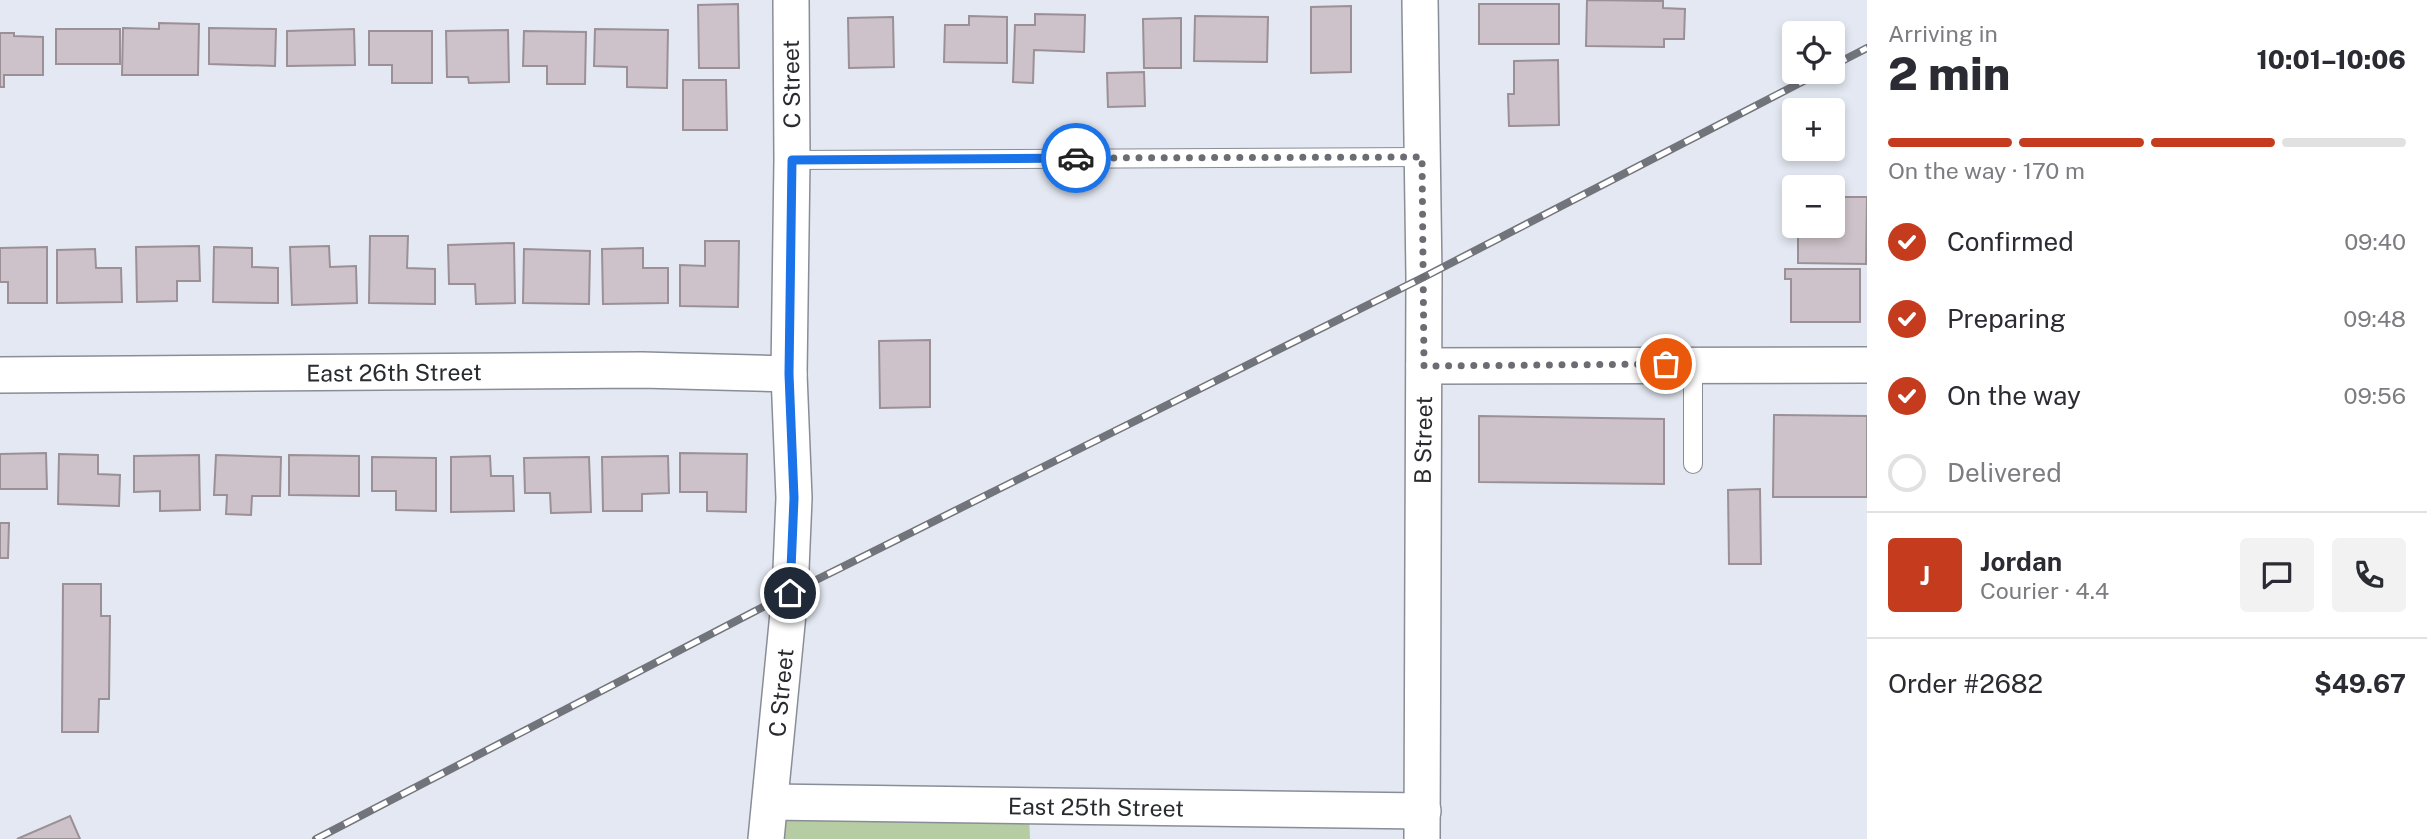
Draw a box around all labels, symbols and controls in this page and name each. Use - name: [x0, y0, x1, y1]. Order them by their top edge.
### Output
- text: Arriving in: [1888, 20, 1998, 47]
- map controls: [1782, 21, 1845, 238]
- button: locate: [1782, 21, 1845, 84]
- street label: C Street: [777, 39, 805, 129]
- text: 10:01–10:06: [2256, 44, 2406, 75]
- text: 2 min: [1888, 46, 2010, 100]
- button: +: [1782, 98, 1845, 161]
- courier: [1041, 123, 1111, 193]
- icon: car: [1057, 139, 1095, 177]
- text: On the way · 170 m: [1888, 157, 2085, 184]
- button: −: [1782, 175, 1845, 238]
- icon: check: [1888, 223, 1926, 261]
- text: Confirmed: [1947, 226, 2074, 257]
- text: 09:40: [2344, 228, 2406, 255]
- icon: check: [1888, 300, 1926, 338]
- text: Preparing: [1947, 303, 2066, 334]
- text: 09:48: [2343, 305, 2406, 332]
- pin: [1636, 334, 1696, 394]
- icon: bag: [1647, 345, 1685, 383]
- street label: East 26th Street: [306, 358, 482, 386]
- icon: check: [1888, 377, 1926, 415]
- text: On the way: [1947, 380, 2081, 411]
- text: 09:56: [2343, 382, 2406, 409]
- street label: B Street: [1409, 396, 1437, 484]
- text: Delivered: [1947, 457, 2062, 488]
- button: chat: [2240, 538, 2314, 612]
- button: phone: [2332, 538, 2406, 612]
- text: Jordan: [1980, 546, 2062, 577]
- text: J: [1920, 560, 1930, 591]
- pin: [760, 563, 820, 623]
- icon: home: [771, 574, 809, 612]
- text: Courier · 4.4: [1980, 577, 2109, 604]
- street label: C Street: [763, 647, 798, 738]
- text: Order #2682: [1888, 668, 2043, 699]
- text: $49.67: [2314, 668, 2406, 699]
- street label: East 25th Street: [1008, 792, 1184, 821]

